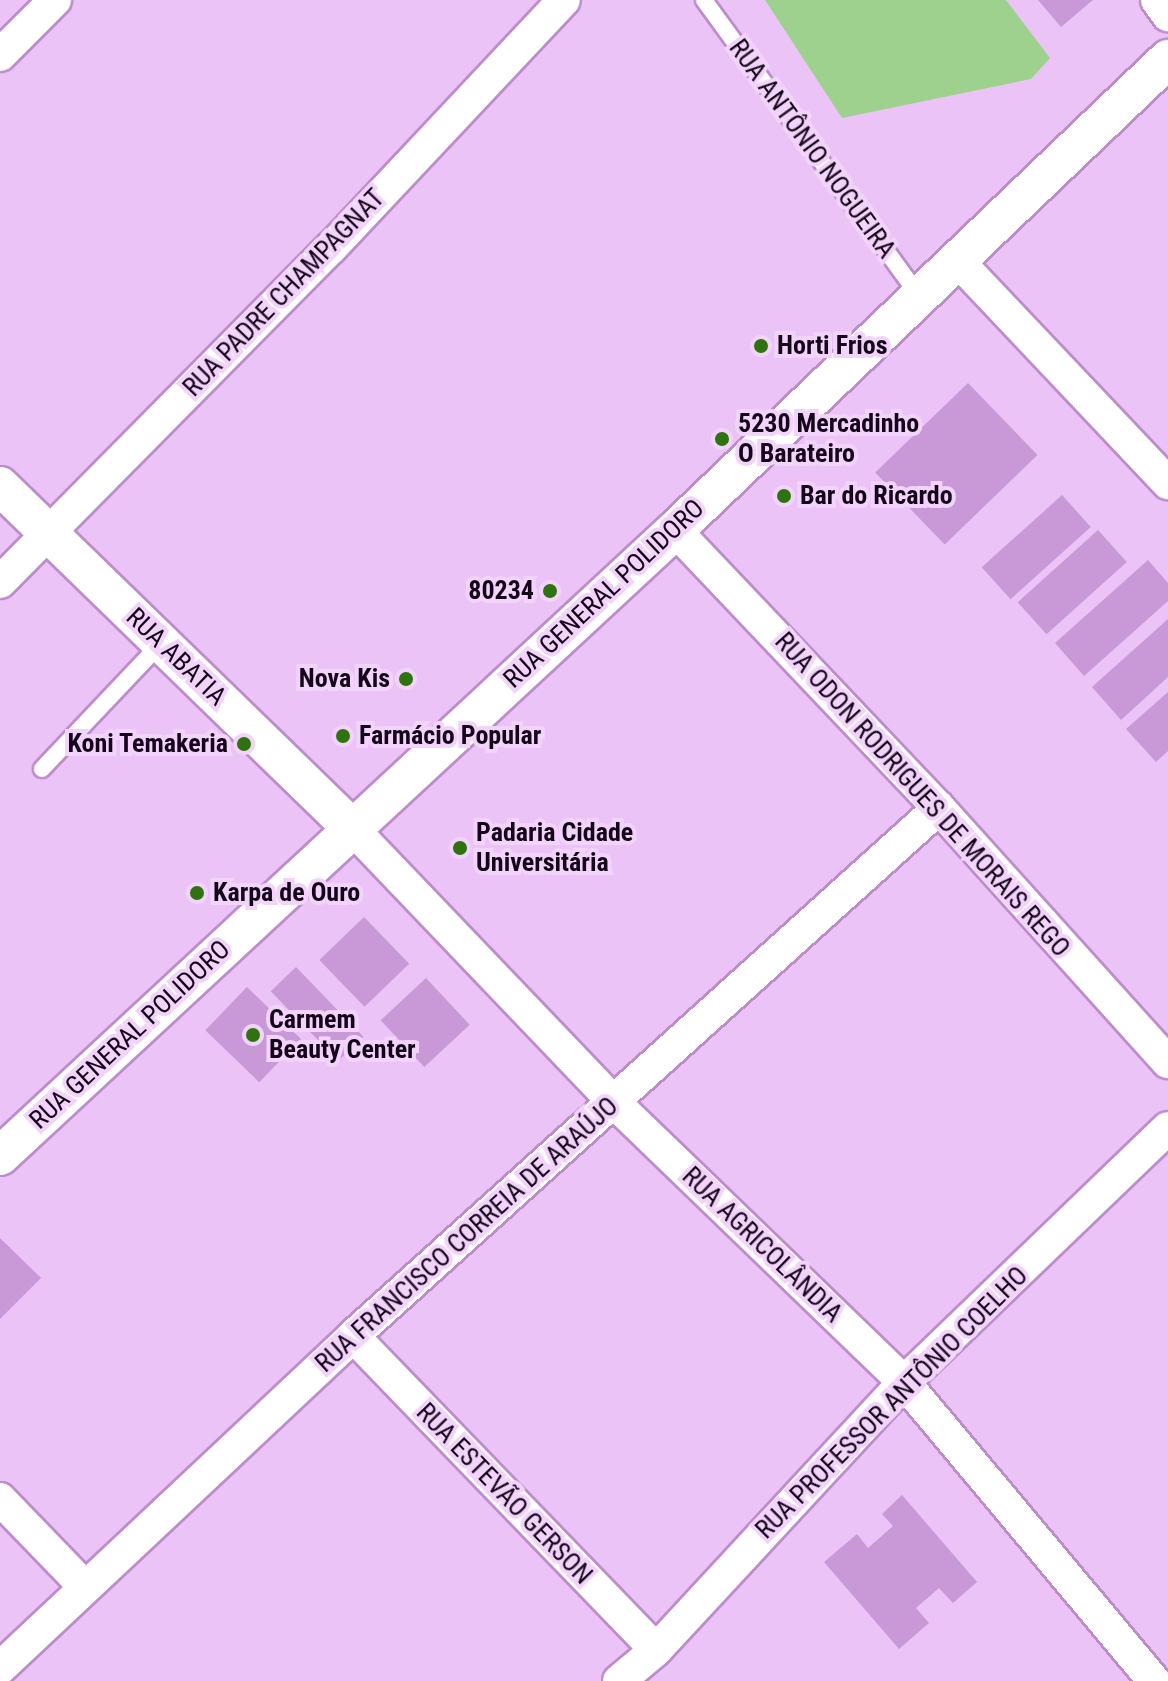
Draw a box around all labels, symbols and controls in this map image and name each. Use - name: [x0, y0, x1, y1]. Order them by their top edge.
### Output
- street label: RUA ANTÔNIO NOGUEIRA: [722, 34, 902, 264]
- street label: RUA PADRE CHAMPAGNAT: [177, 183, 391, 403]
- place label: Horti Frios: [777, 330, 888, 362]
- marker: Horti Frios: [752, 337, 770, 355]
- place label: 5230 Mercadinho O Barateiro: [738, 408, 919, 470]
- marker: 5230 Mercadinho O Barateiro: [713, 430, 731, 448]
- place label: Bar do Ricardo: [800, 480, 953, 512]
- marker: Bar do Ricardo: [775, 487, 793, 505]
- street label: RUA GENERAL POLIDORO: [497, 493, 711, 695]
- place label: 80234: [468, 575, 534, 607]
- marker: 80234: [541, 582, 559, 600]
- street label: RUA ABATIA: [120, 602, 232, 712]
- street label: RUA ODON RODRIGUES DE MORAIS REGO: [768, 626, 1076, 964]
- place label: Nova Kis: [299, 663, 390, 695]
- marker: Nova Kis: [397, 670, 415, 688]
- place label: Farmácio Popular: [359, 720, 541, 752]
- marker: Farmácio Popular: [334, 727, 352, 745]
- place label: Koni Temakeria: [67, 728, 228, 760]
- marker: Koni Temakeria: [235, 735, 253, 753]
- place label: Padaria Cidade Universitária: [476, 817, 633, 878]
- marker: Padaria Cidade Universitária: [451, 839, 469, 857]
- place label: Karpa de Ouro: [213, 877, 360, 909]
- marker: Karpa de Ouro: [188, 884, 206, 902]
- street label: RUA GENERAL POLIDORO: [23, 934, 237, 1136]
- place label: Carmem Beauty Center: [269, 1004, 416, 1066]
- marker: Carmem Beauty Center: [244, 1026, 262, 1044]
- street label: RUA FRANCISCO CORREIA DE ARAÚJO: [309, 1091, 625, 1379]
- street label: RUA AGRICOLÂNDIA: [676, 1161, 848, 1329]
- street label: RUA PROFESSOR ANTÔNIO COELHO: [749, 1260, 1035, 1546]
- street label: RUA ESTEVÃO GERSON: [410, 1397, 598, 1591]

